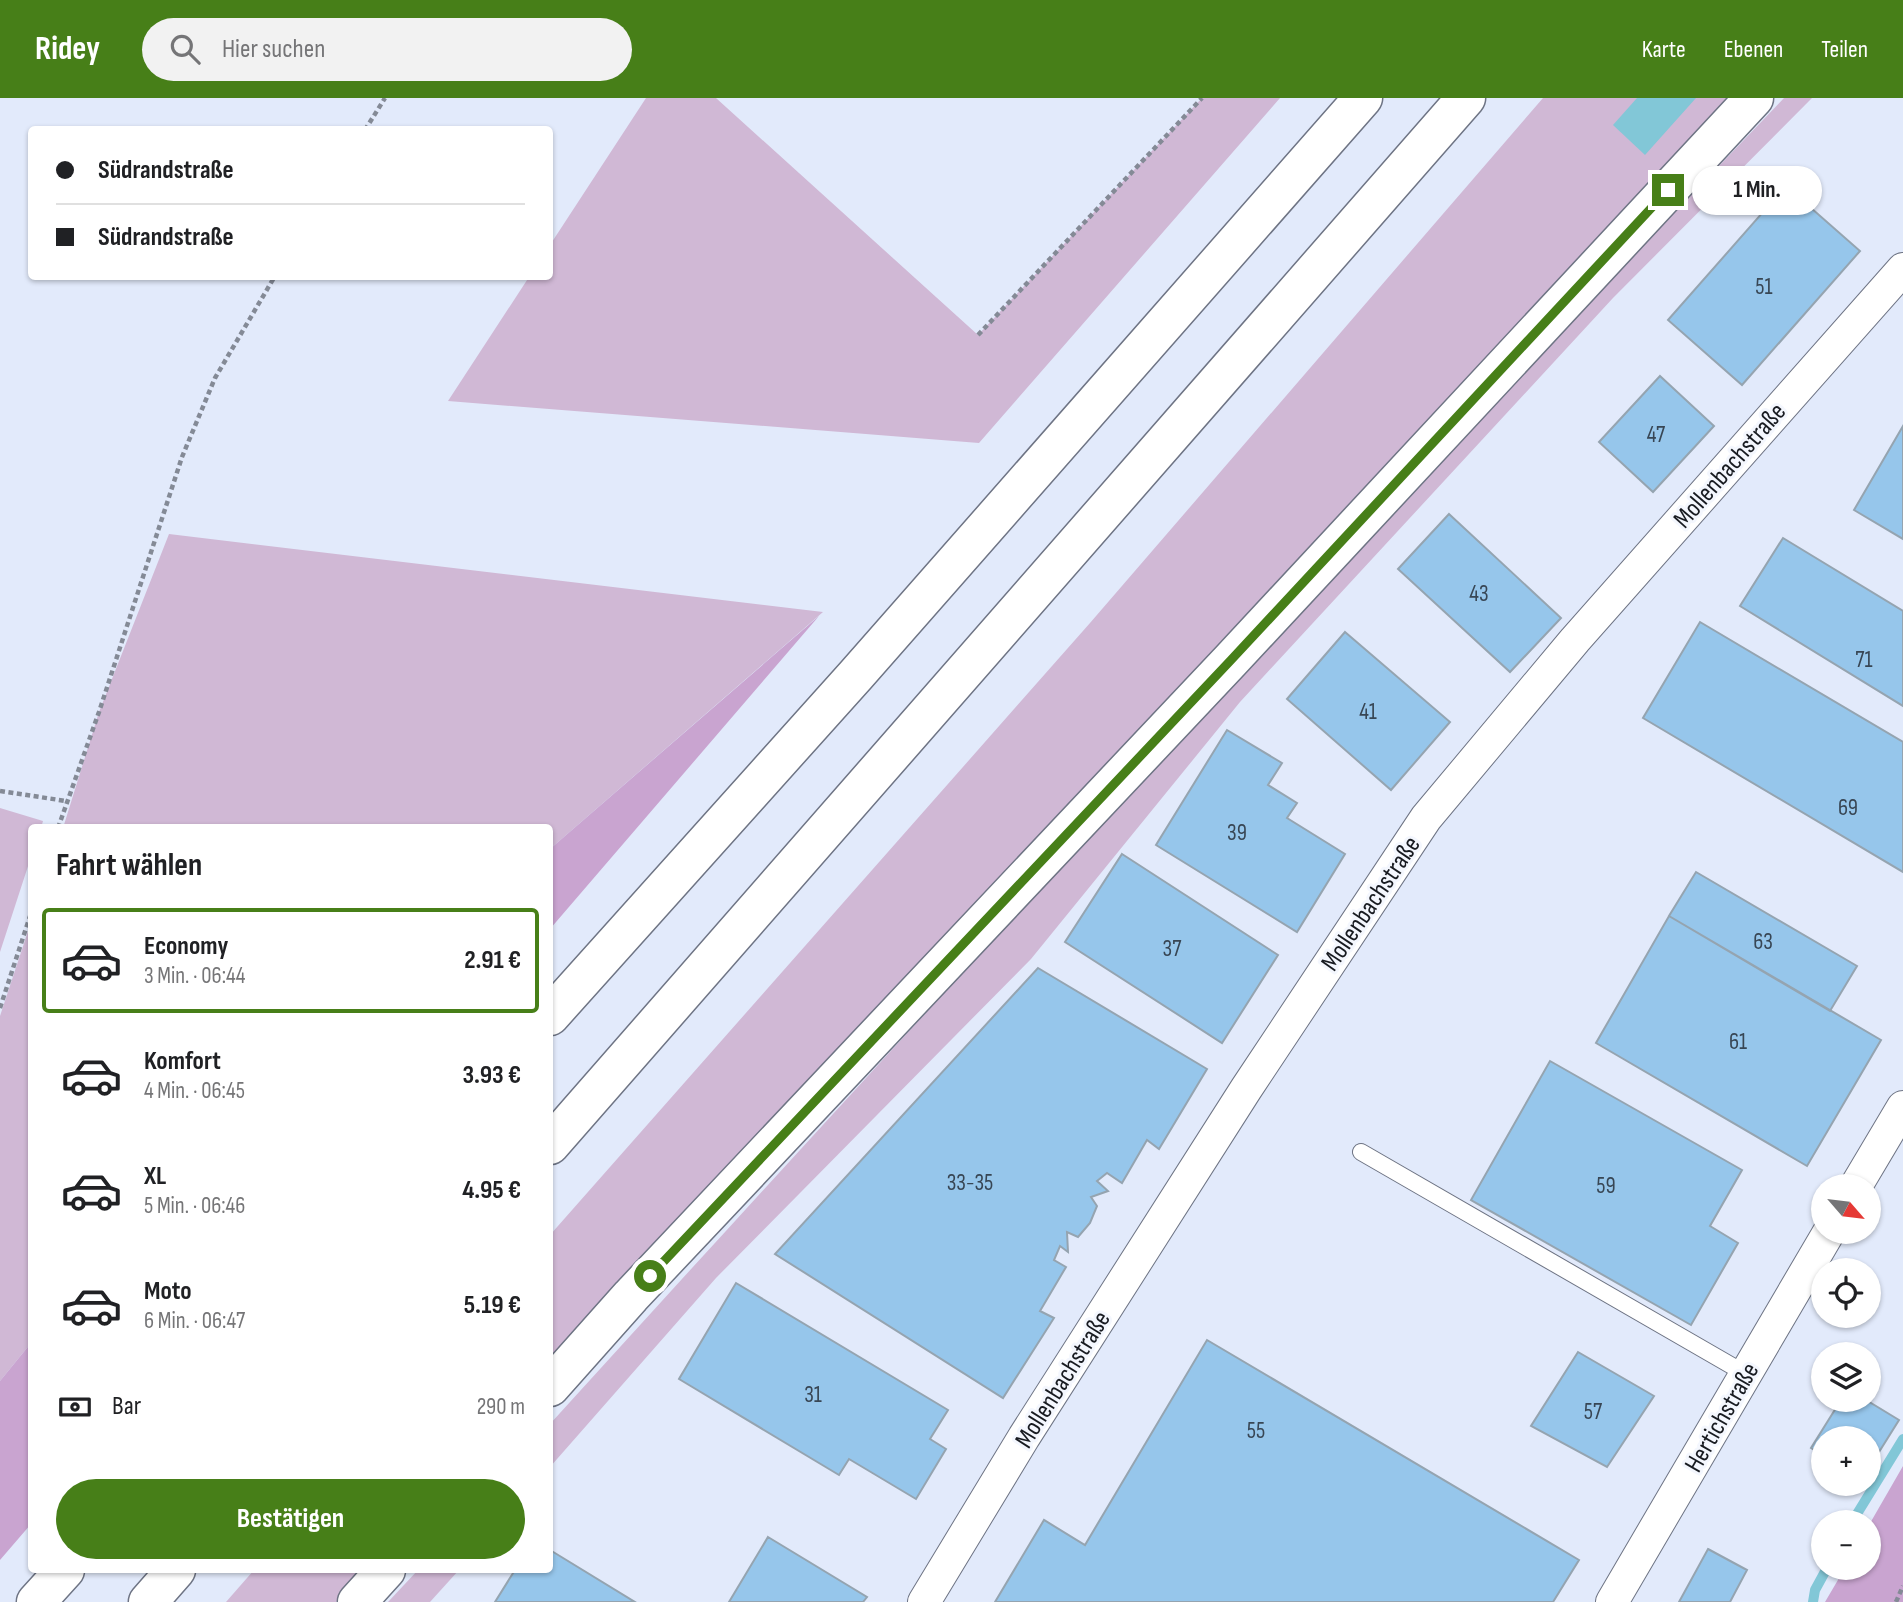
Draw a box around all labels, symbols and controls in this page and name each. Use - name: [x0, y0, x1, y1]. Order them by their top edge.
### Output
- search box: [142, 18, 632, 81]
- text: Ridey: [35, 29, 100, 69]
- icon: search: [166, 30, 204, 68]
- text: Hier suchen: [222, 34, 325, 65]
- text: Karte: [1642, 35, 1686, 64]
- text: Ebenen: [1724, 35, 1783, 64]
- text: Teilen: [1821, 35, 1868, 64]
- text: Südrandstraße: [98, 155, 234, 186]
- callout: 1 Min.: [1692, 166, 1822, 214]
- route end: [1652, 174, 1684, 206]
- text: 1 Min.: [1733, 176, 1781, 204]
- text: Südrandstraße: [98, 222, 234, 253]
- house number: 51: [1755, 273, 1773, 301]
- street label: Mollenbachstraße: [1667, 397, 1793, 535]
- house number: 47: [1647, 421, 1665, 449]
- house number: 43: [1469, 580, 1489, 608]
- house number: 71: [1855, 646, 1873, 674]
- house number: 41: [1359, 698, 1377, 726]
- house number: 69: [1838, 794, 1858, 822]
- house number: 39: [1227, 819, 1247, 847]
- street label: Mollenbachstraße: [1315, 831, 1428, 977]
- text: Fahrt wählen: [56, 846, 202, 885]
- house number: 63: [1753, 928, 1773, 956]
- icon: car: [60, 929, 123, 992]
- text: Economy: [144, 931, 228, 962]
- house number: 37: [1163, 935, 1181, 963]
- text: 2.91 €: [464, 945, 521, 976]
- text: 3 Min. · 06:44: [144, 962, 245, 990]
- house number: 61: [1729, 1028, 1747, 1056]
- icon: car: [60, 1044, 123, 1107]
- text: Komfort: [144, 1046, 221, 1077]
- text: 3.93 €: [462, 1060, 521, 1091]
- text: 4 Min. · 06:45: [144, 1077, 245, 1105]
- icon: car: [60, 1159, 123, 1222]
- text: XL: [144, 1161, 166, 1192]
- house number: 33-35: [947, 1169, 993, 1197]
- house number: 59: [1596, 1172, 1616, 1200]
- north arrow: [1811, 1174, 1881, 1244]
- map controls: [1811, 1174, 1881, 1580]
- text: 4.95 €: [462, 1175, 521, 1206]
- text: 5 Min. · 06:46: [144, 1192, 245, 1220]
- button: locate: [1811, 1258, 1881, 1328]
- route start: [634, 1260, 666, 1292]
- icon: car: [60, 1274, 123, 1337]
- text: Moto: [144, 1276, 192, 1307]
- text: 5.19 €: [464, 1290, 521, 1321]
- street label: Mollenbachstraße: [1009, 1306, 1118, 1454]
- text: 6 Min. · 06:47: [144, 1307, 245, 1335]
- button: layers: [1811, 1342, 1881, 1412]
- street label: Hertichstraße: [1679, 1357, 1766, 1478]
- house number: 31: [804, 1381, 822, 1409]
- icon: cash: [56, 1388, 94, 1426]
- text: Bar: [112, 1391, 141, 1422]
- text: 290 m: [477, 1393, 525, 1421]
- house number: 57: [1584, 1398, 1602, 1426]
- house number: 55: [1247, 1417, 1265, 1445]
- button: +: [1811, 1426, 1881, 1496]
- button: Bestätigen: [56, 1479, 525, 1559]
- button: −: [1811, 1510, 1881, 1580]

